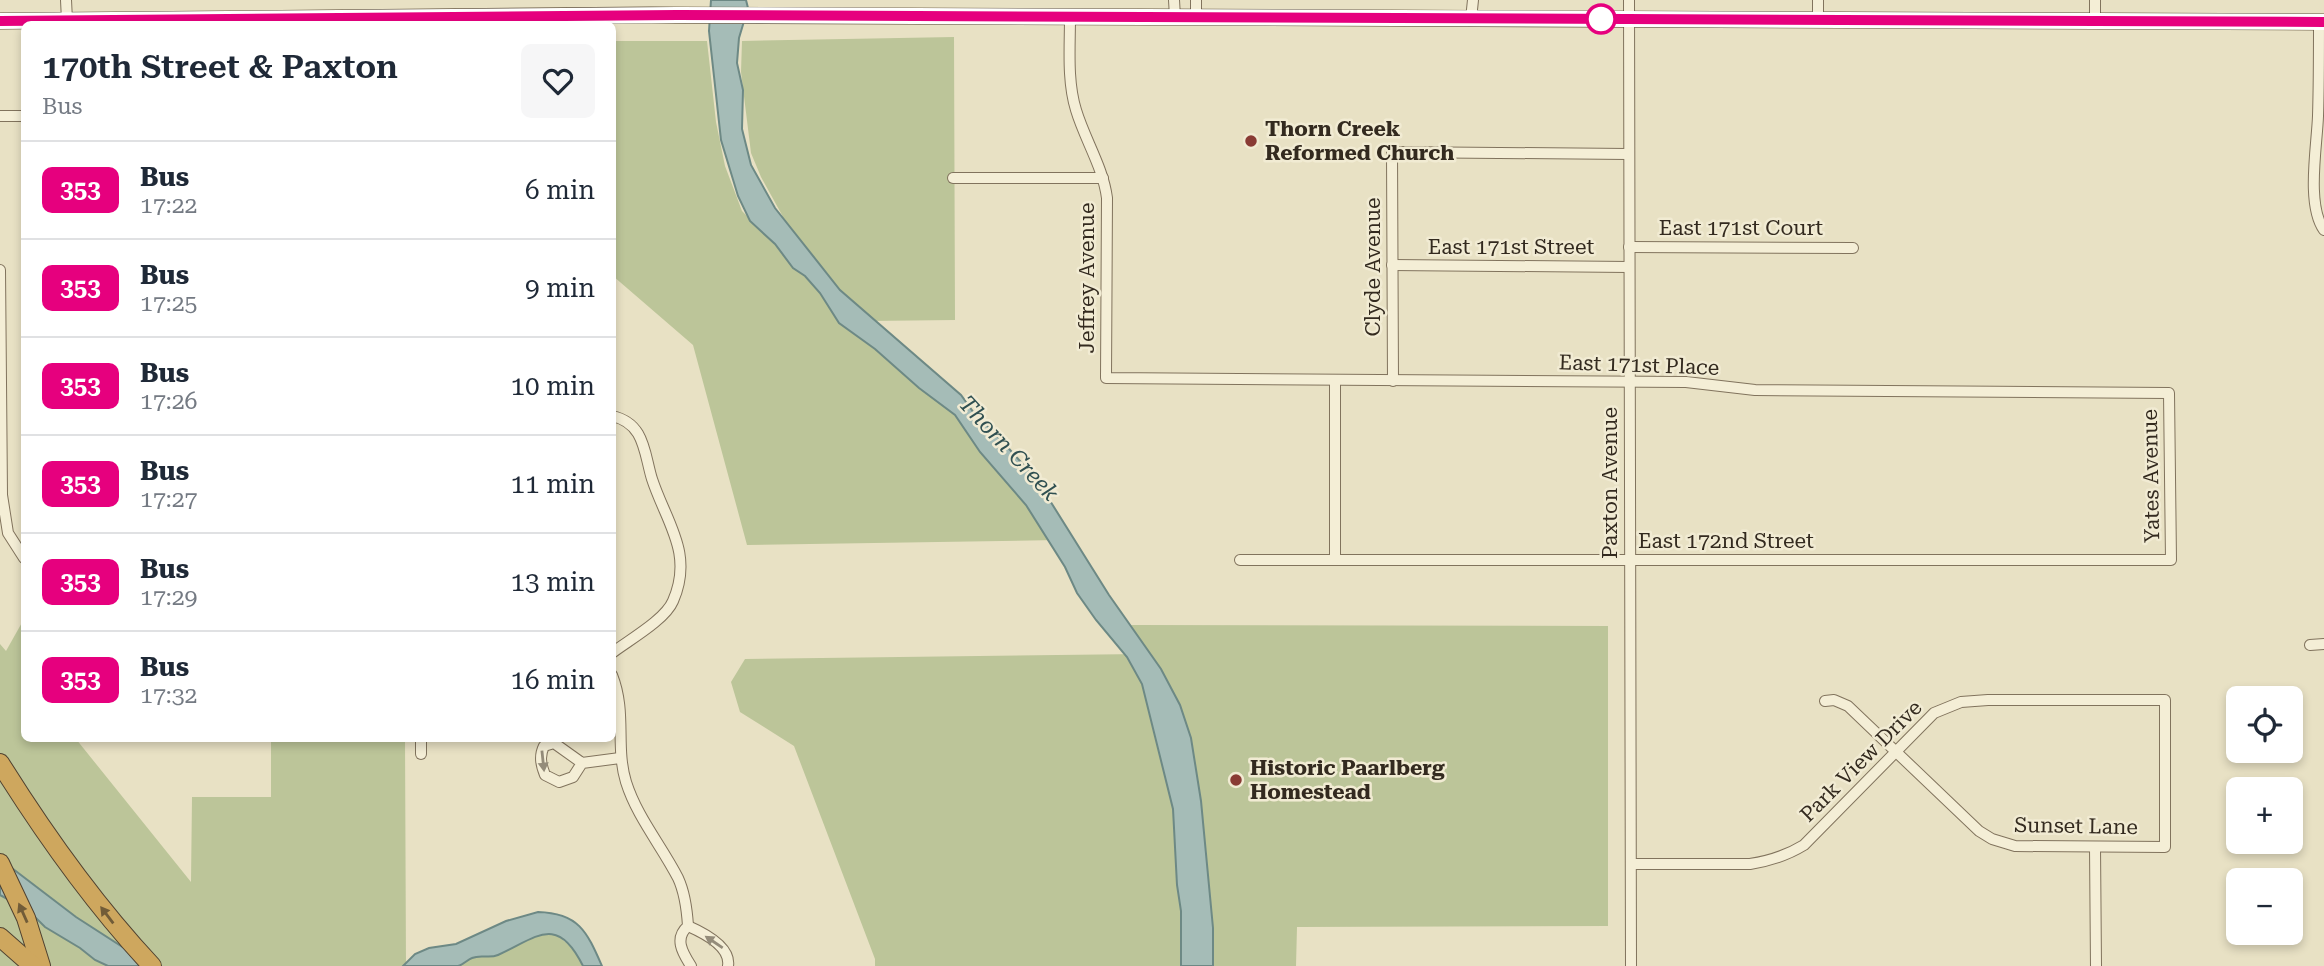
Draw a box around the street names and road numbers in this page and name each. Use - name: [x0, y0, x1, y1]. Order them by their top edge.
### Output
- street label: Clyde Avenue: [1361, 197, 1385, 337]
- street label: Jeffrey Avenue: [1075, 203, 1099, 353]
- street label: East 171st Court: [1659, 216, 1823, 240]
- street label: East 171st Street: [1428, 235, 1595, 259]
- street label: East 171st Place: [1558, 350, 1720, 380]
- street label: Paxton Avenue: [1598, 407, 1622, 559]
- street label: Yates Avenue: [2138, 409, 2164, 543]
- street label: East 172nd Street: [1638, 529, 1814, 553]
- street label: Park View Drive: [1795, 695, 1927, 827]
- street label: Sunset Lane: [2014, 813, 2138, 839]

